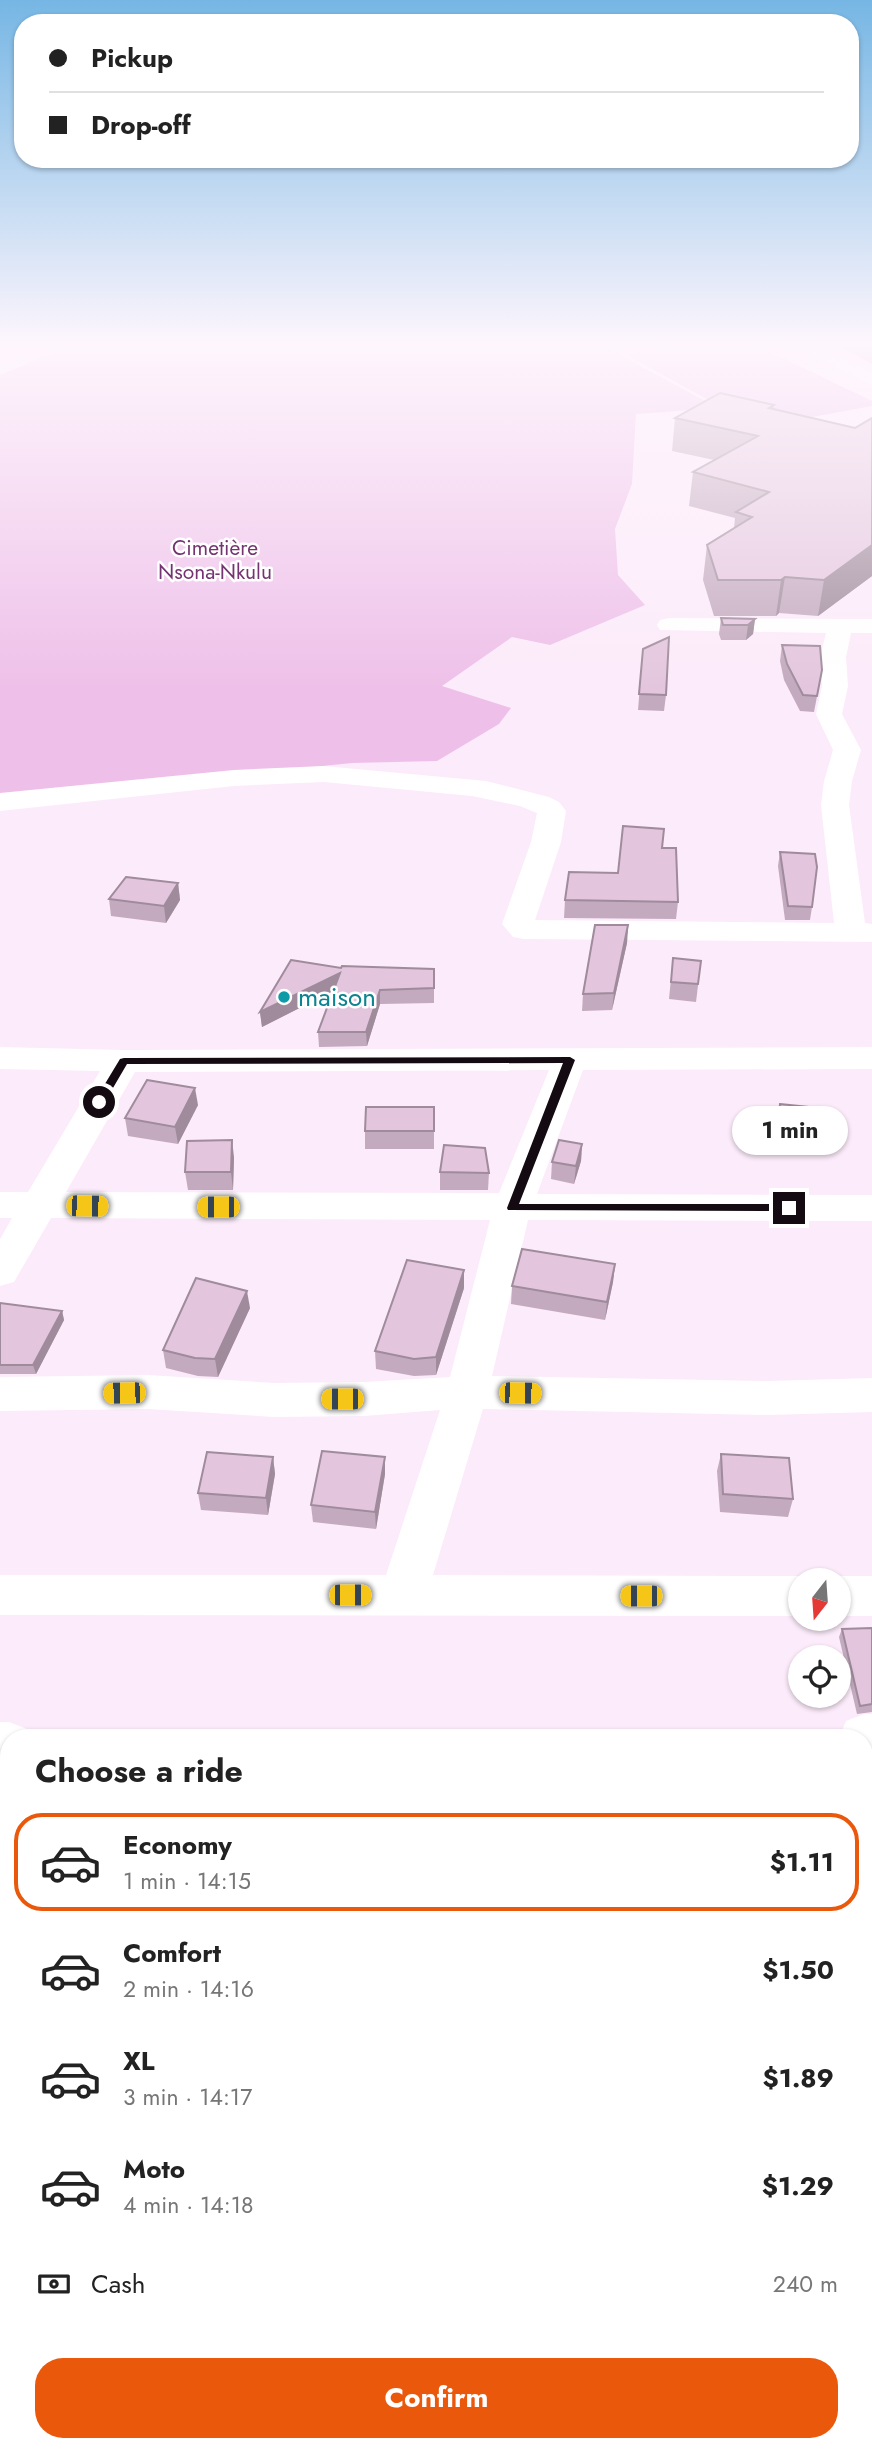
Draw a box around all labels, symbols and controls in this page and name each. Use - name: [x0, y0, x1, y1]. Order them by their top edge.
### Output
- text: Pickup: [91, 39, 173, 77]
- text: Drop-off: [91, 106, 191, 144]
- park label: Cimetière Nsona-Nkulu: [158, 533, 272, 587]
- place label: maison: [298, 978, 376, 1016]
- marker: maison: [276, 989, 292, 1005]
- route start: [83, 1086, 115, 1118]
- callout: 1 min: [731, 1106, 847, 1156]
- text: 1 min: [761, 1113, 819, 1147]
- route end: [773, 1192, 805, 1224]
- car: [66, 1195, 109, 1217]
- car: [198, 1197, 240, 1218]
- car: [103, 1382, 146, 1404]
- car: [499, 1382, 542, 1404]
- car: [322, 1389, 364, 1410]
- north arrow: [788, 1568, 850, 1631]
- map controls: [788, 1568, 851, 1708]
- car: [330, 1585, 372, 1606]
- car: [621, 1586, 663, 1607]
- button: locate: [788, 1645, 851, 1708]
- text: Choose a ride: [35, 1748, 243, 1794]
- text: Economy: [123, 1826, 232, 1864]
- icon: car: [39, 1831, 102, 1894]
- text: $1.11: [770, 1843, 834, 1881]
- text: 1 min · 14:15: [123, 1864, 251, 1898]
- text: Comfort: [123, 1934, 221, 1972]
- icon: car: [39, 1939, 102, 2002]
- text: $1.50: [762, 1951, 834, 1989]
- text: 2 min · 14:16: [123, 1972, 254, 2006]
- text: XL: [123, 2042, 155, 2080]
- icon: car: [39, 2047, 102, 2110]
- text: $1.89: [763, 2059, 834, 2097]
- text: 3 min · 14:17: [123, 2080, 252, 2114]
- text: Moto: [123, 2150, 185, 2188]
- icon: car: [39, 2155, 102, 2218]
- text: $1.29: [762, 2167, 834, 2205]
- text: 4 min · 14:18: [123, 2188, 254, 2222]
- icon: cash: [35, 2265, 73, 2303]
- text: Cash: [91, 2265, 145, 2303]
- text: 240 m: [773, 2267, 838, 2301]
- button: Confirm: [35, 2358, 838, 2438]

